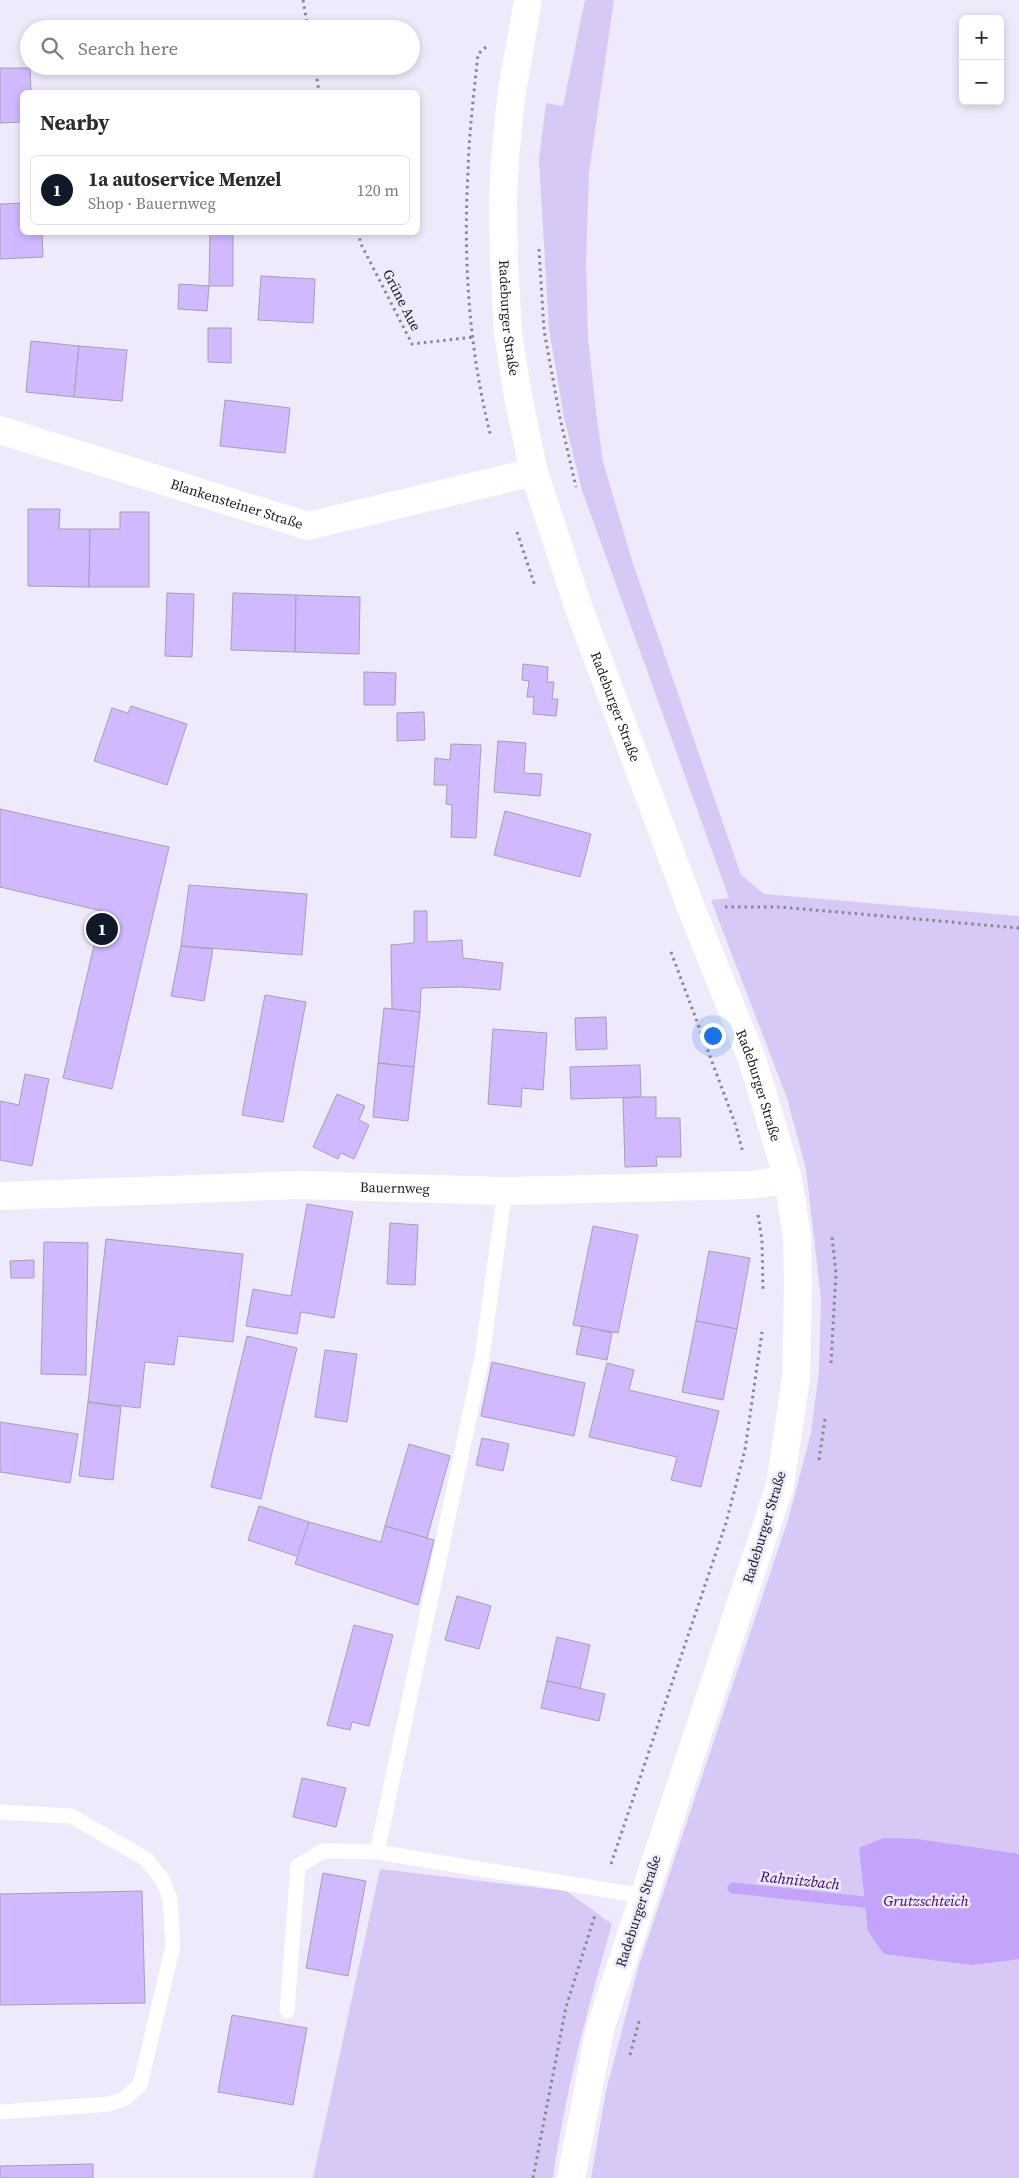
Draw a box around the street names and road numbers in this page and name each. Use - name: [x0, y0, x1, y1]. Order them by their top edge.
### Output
- street label: Radeburger Straße: [494, 259, 525, 377]
- street label: Grüne Aue: [378, 266, 426, 334]
- street label: Blankensteiner Straße: [168, 474, 306, 534]
- street label: Radeburger Straße: [586, 649, 646, 765]
- street label: Radeburger Straße: [731, 1026, 786, 1144]
- street label: Bauernweg: [359, 1177, 430, 1199]
- street label: Radeburger Straße: [737, 1468, 791, 1586]
- street label: Radeburger Straße: [611, 1853, 665, 1969]

